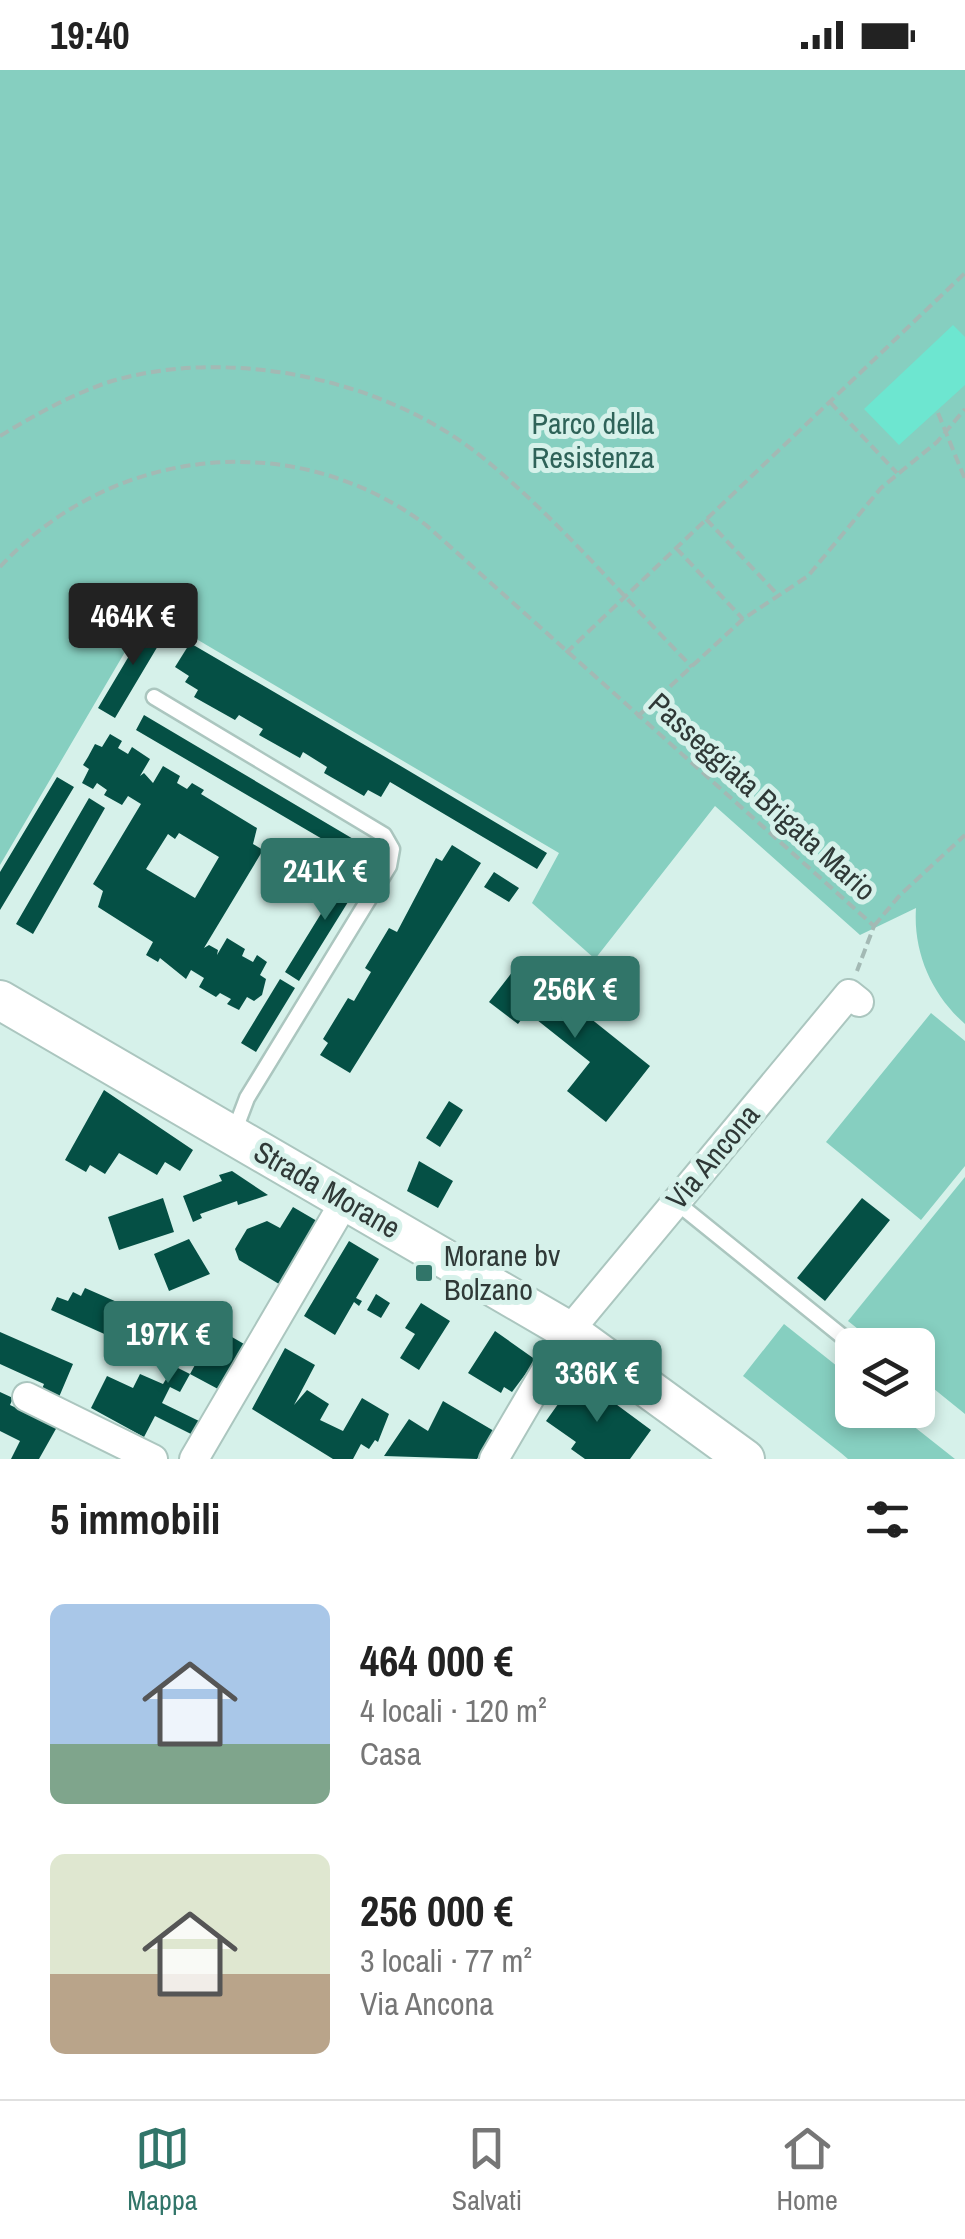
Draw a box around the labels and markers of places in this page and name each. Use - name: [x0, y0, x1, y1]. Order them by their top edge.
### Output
- pin: 464K €: [52, 583, 214, 668]
- pin: 241K €: [244, 838, 406, 923]
- pin: 256K €: [494, 956, 656, 1041]
- place label: Morane bv Bolzano: [444, 1235, 561, 1309]
- marker: Morane bv Bolzano: [413, 1262, 435, 1284]
- pin: 197K €: [87, 1301, 249, 1386]
- pin: 336K €: [516, 1340, 678, 1425]

